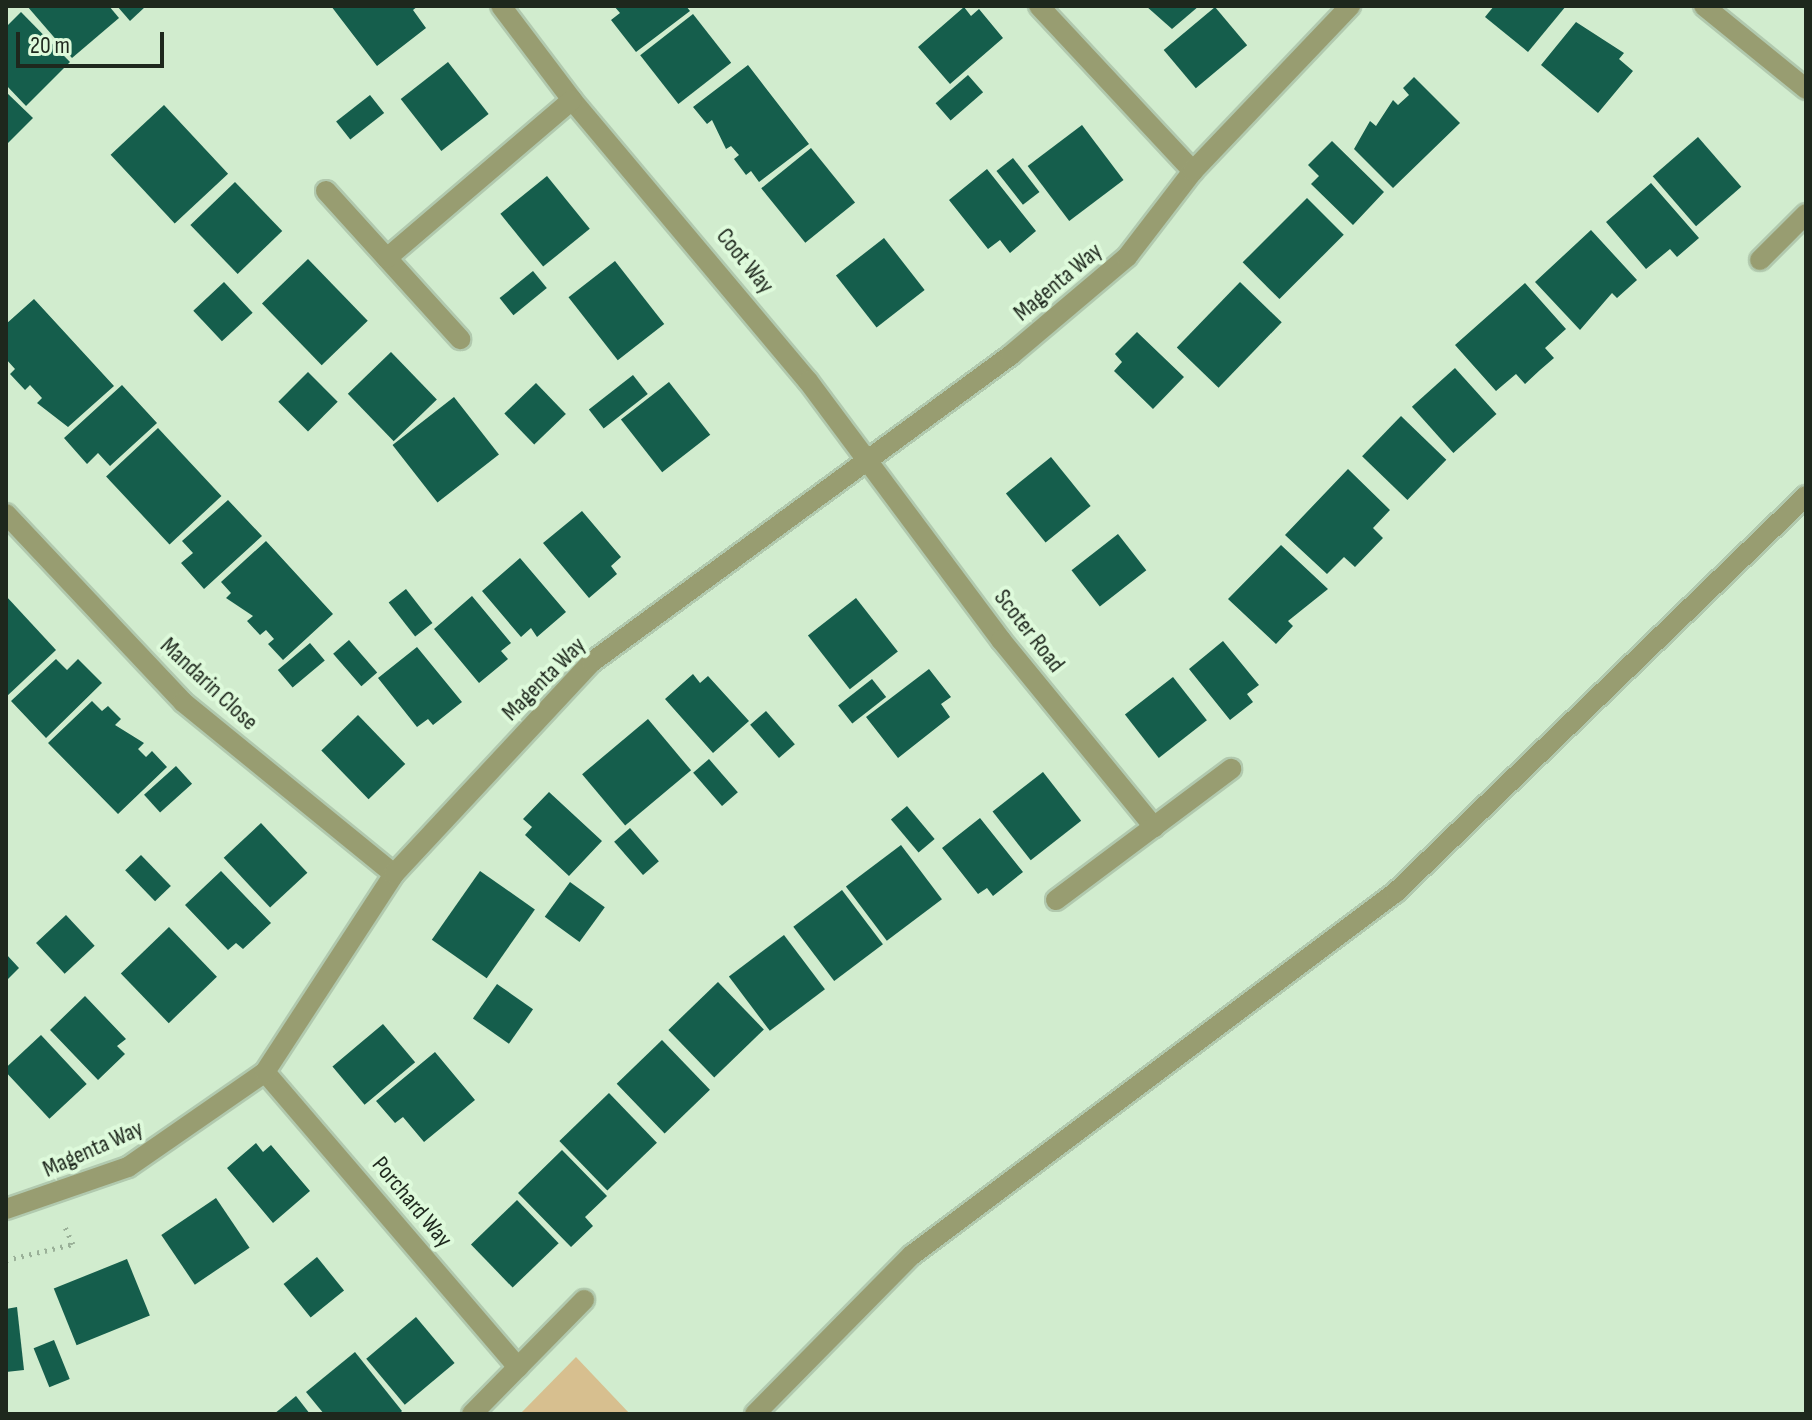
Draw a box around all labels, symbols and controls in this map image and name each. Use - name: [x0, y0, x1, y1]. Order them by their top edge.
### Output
- scale bar: [20, 16, 168, 66]
- text: 20 m: [30, 31, 70, 60]
- street label: Coot Way: [710, 222, 780, 300]
- street label: Magenta Way: [1008, 237, 1108, 327]
- street label: Scoter Road: [988, 584, 1070, 678]
- street label: Magenta Way: [496, 631, 592, 727]
- street label: Mandarin Close: [154, 632, 264, 736]
- street label: Magenta Way: [38, 1114, 148, 1184]
- street label: Porchard Way: [366, 1151, 458, 1253]

